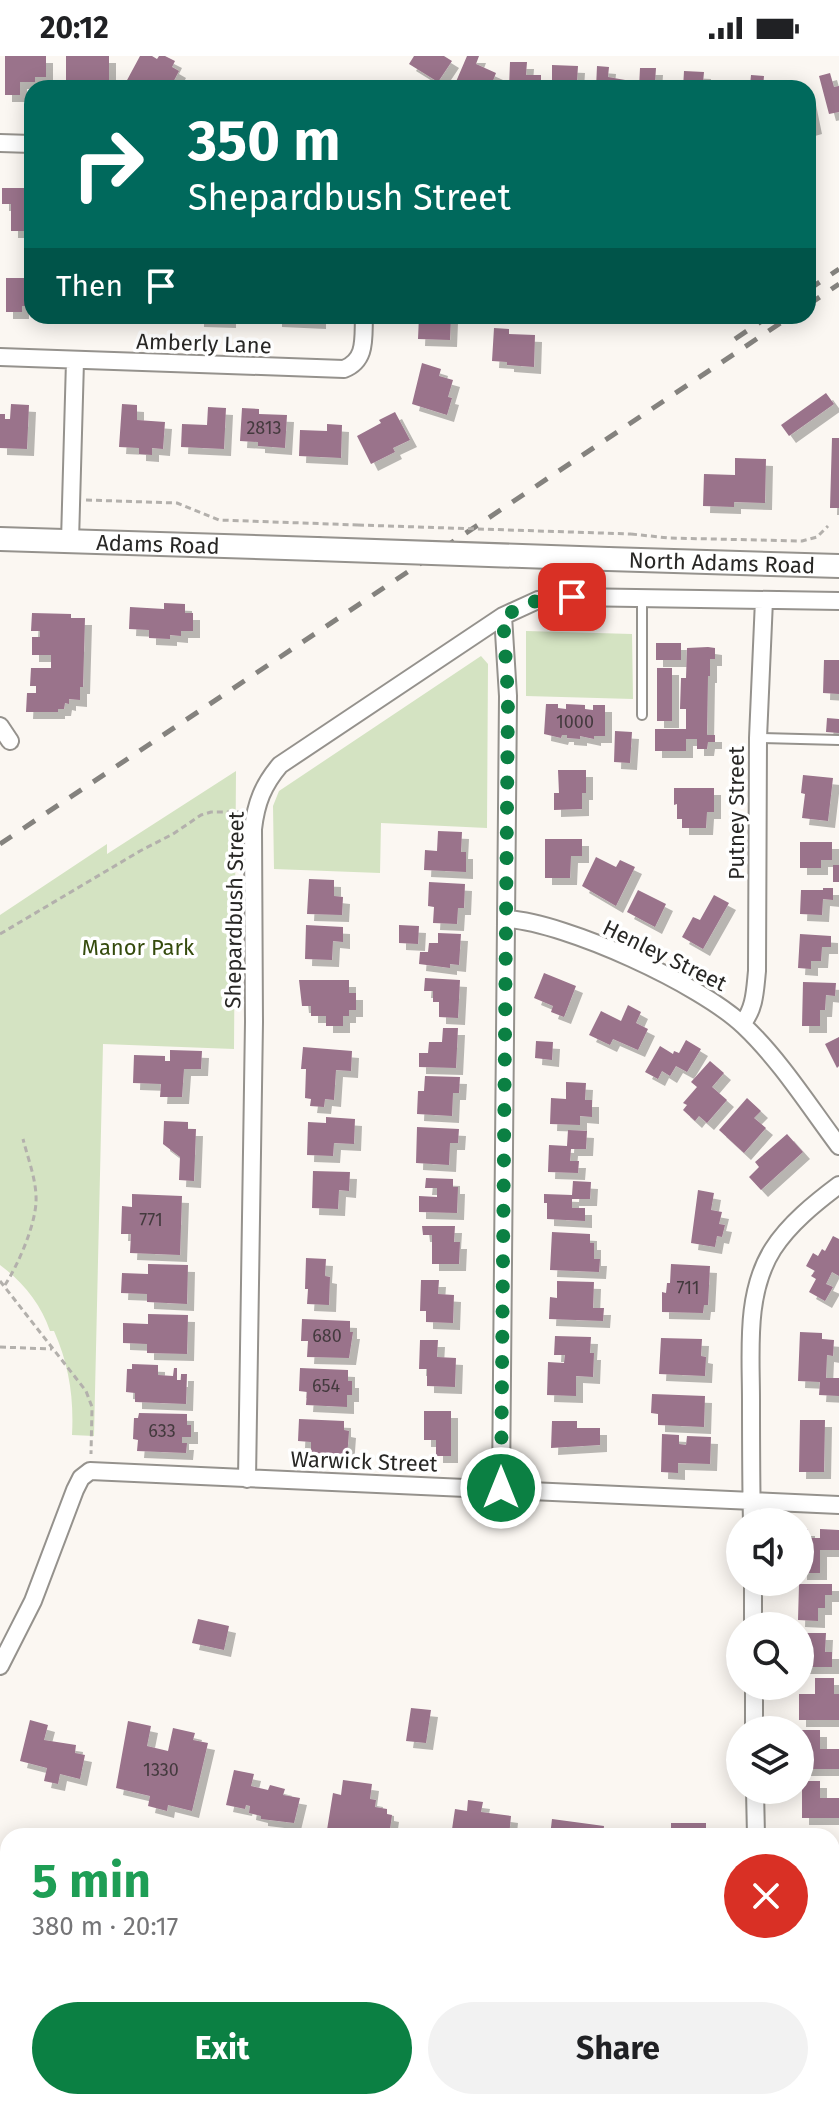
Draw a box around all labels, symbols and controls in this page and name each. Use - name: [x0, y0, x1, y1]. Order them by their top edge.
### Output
- text: 20:12: [40, 10, 109, 46]
- text: 350 m: [188, 108, 341, 175]
- icon: right: [56, 112, 160, 216]
- text: Shepardbush Street: [188, 176, 511, 220]
- icon: arrive: [139, 264, 183, 308]
- text: Then: [56, 268, 123, 304]
- street label: Amberly Lane: [136, 328, 272, 359]
- house number: 2813: [246, 417, 282, 439]
- street label: Adams Road: [96, 529, 220, 560]
- street label: North Adams Road: [628, 547, 816, 579]
- pin: [538, 563, 606, 631]
- icon: arrive: [550, 575, 594, 619]
- house number: 1000: [556, 711, 594, 733]
- street label: Putney Street: [723, 746, 750, 880]
- street label: Shepardbush Street: [219, 811, 250, 1009]
- street label: Henley Street: [598, 914, 731, 997]
- park label: Manor Park: [82, 934, 195, 961]
- house number: 771: [139, 1209, 163, 1231]
- house number: 711: [676, 1277, 700, 1299]
- house number: 680: [312, 1325, 342, 1347]
- house number: 654: [312, 1375, 340, 1397]
- house number: 633: [148, 1420, 176, 1442]
- street label: Warwick Street: [290, 1445, 438, 1478]
- position arrow: [459, 1446, 543, 1530]
- map controls: [726, 1508, 814, 1804]
- button: sound: [726, 1508, 814, 1596]
- button: search: [726, 1612, 814, 1700]
- button: layers: [726, 1716, 814, 1804]
- house number: 1330: [143, 1759, 179, 1781]
- text: 5 min: [32, 1852, 151, 1910]
- button: close: [724, 1854, 808, 1938]
- text: 380 m · 20:17: [32, 1911, 178, 1942]
- button: Exit: [32, 2002, 412, 2094]
- button: Share: [428, 2002, 808, 2094]

